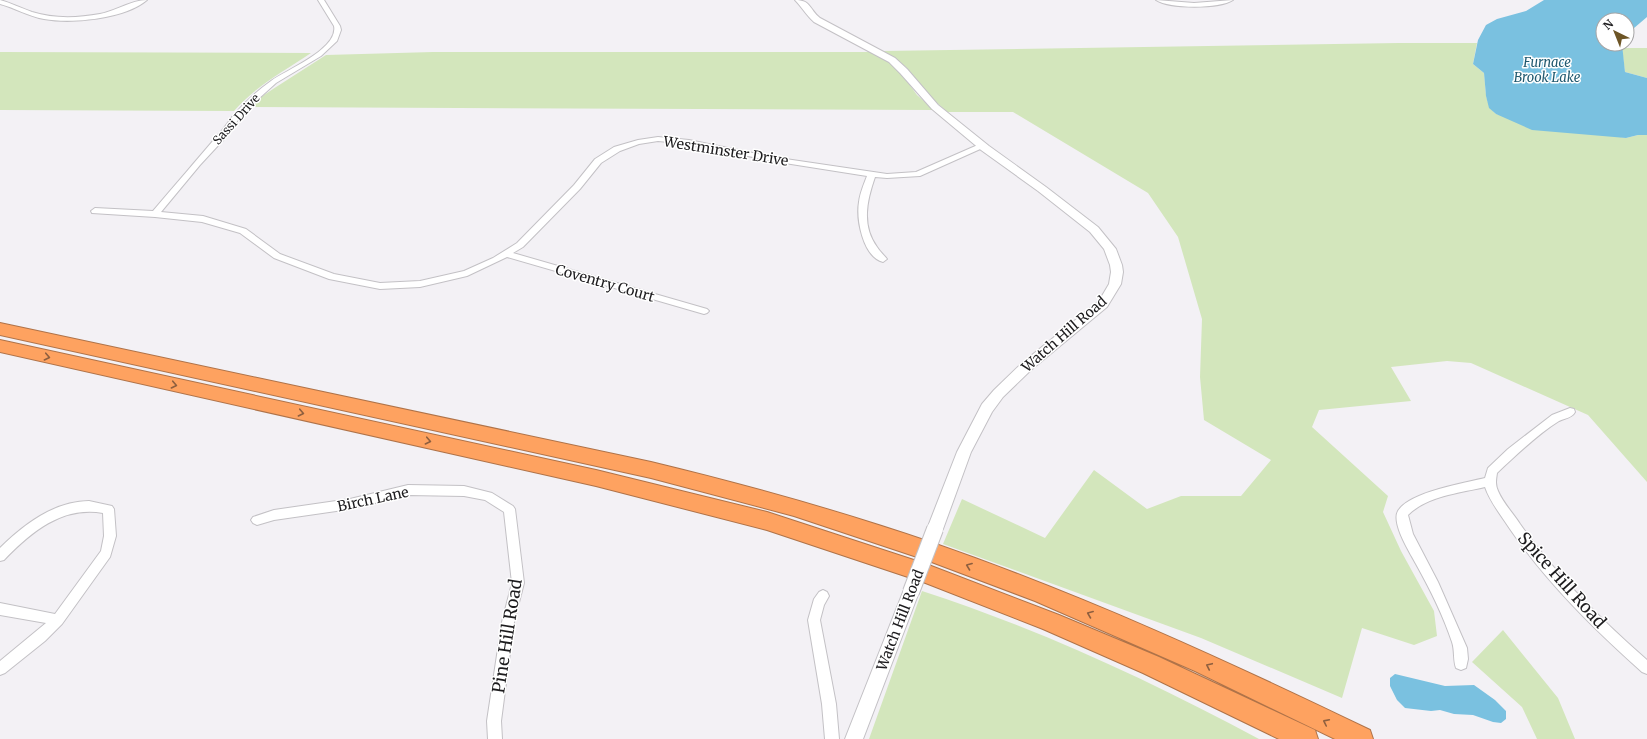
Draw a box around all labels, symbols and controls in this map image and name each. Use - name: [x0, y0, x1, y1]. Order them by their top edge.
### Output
- north arrow: [1595, 12, 1635, 52]
- text: N: [1600, 16, 1616, 33]
- water label: Furnace Brook Lake: [1514, 54, 1581, 86]
- street label: Sassi Drive: [209, 90, 263, 148]
- street label: Westminster Drive: [661, 132, 790, 170]
- street label: Coventry Court: [553, 260, 657, 306]
- street label: Watch Hill Road: [1017, 292, 1111, 377]
- one-way arrow: [44, 352, 50, 360]
- one-way arrow: [171, 380, 177, 388]
- one-way arrow: [298, 408, 304, 416]
- one-way arrow: [425, 436, 431, 444]
- street label: Birch Lane: [336, 483, 410, 515]
- street label: Spice Hill Road: [1513, 527, 1611, 633]
- one-way arrow: [965, 562, 972, 571]
- street label: Watch Hill Road: [872, 566, 928, 674]
- street label: Pine Hill Road: [487, 577, 527, 695]
- one-way arrow: [1086, 610, 1093, 618]
- one-way arrow: [1205, 663, 1213, 671]
- one-way arrow: [1323, 719, 1330, 727]

